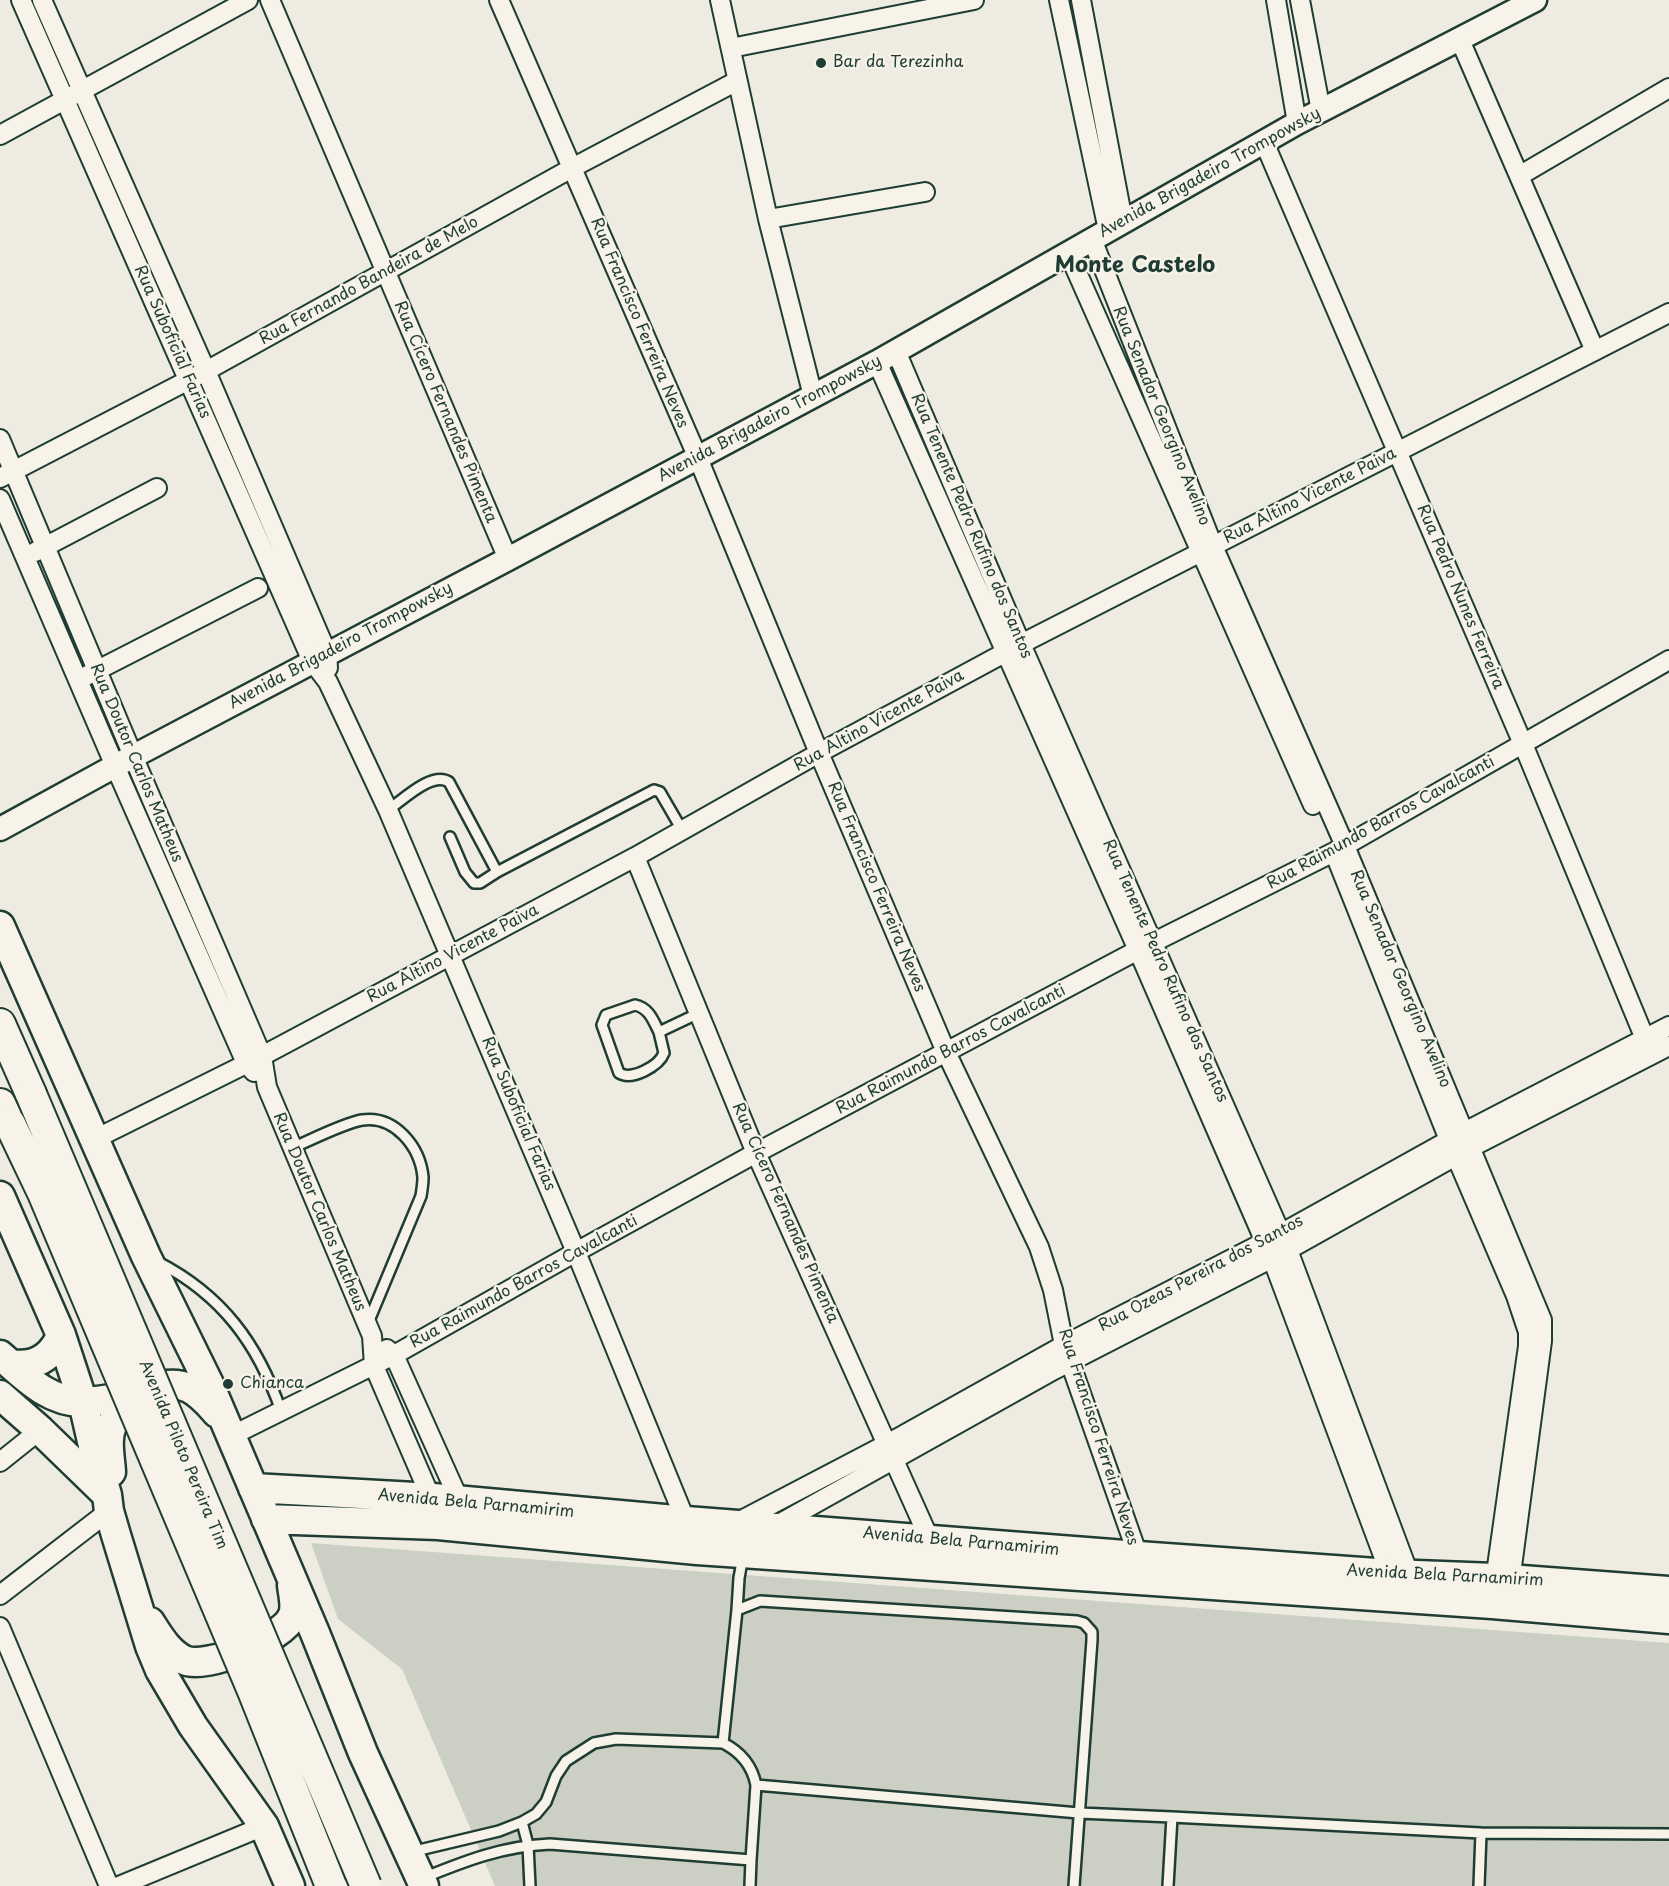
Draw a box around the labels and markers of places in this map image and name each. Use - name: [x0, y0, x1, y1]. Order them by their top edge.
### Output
- place label: Bar da Terezinha: [833, 53, 963, 73]
- marker: Bar da Terezinha: [814, 56, 828, 70]
- place label: Chianca: [240, 1374, 304, 1394]
- marker: Chianca: [221, 1377, 235, 1391]

